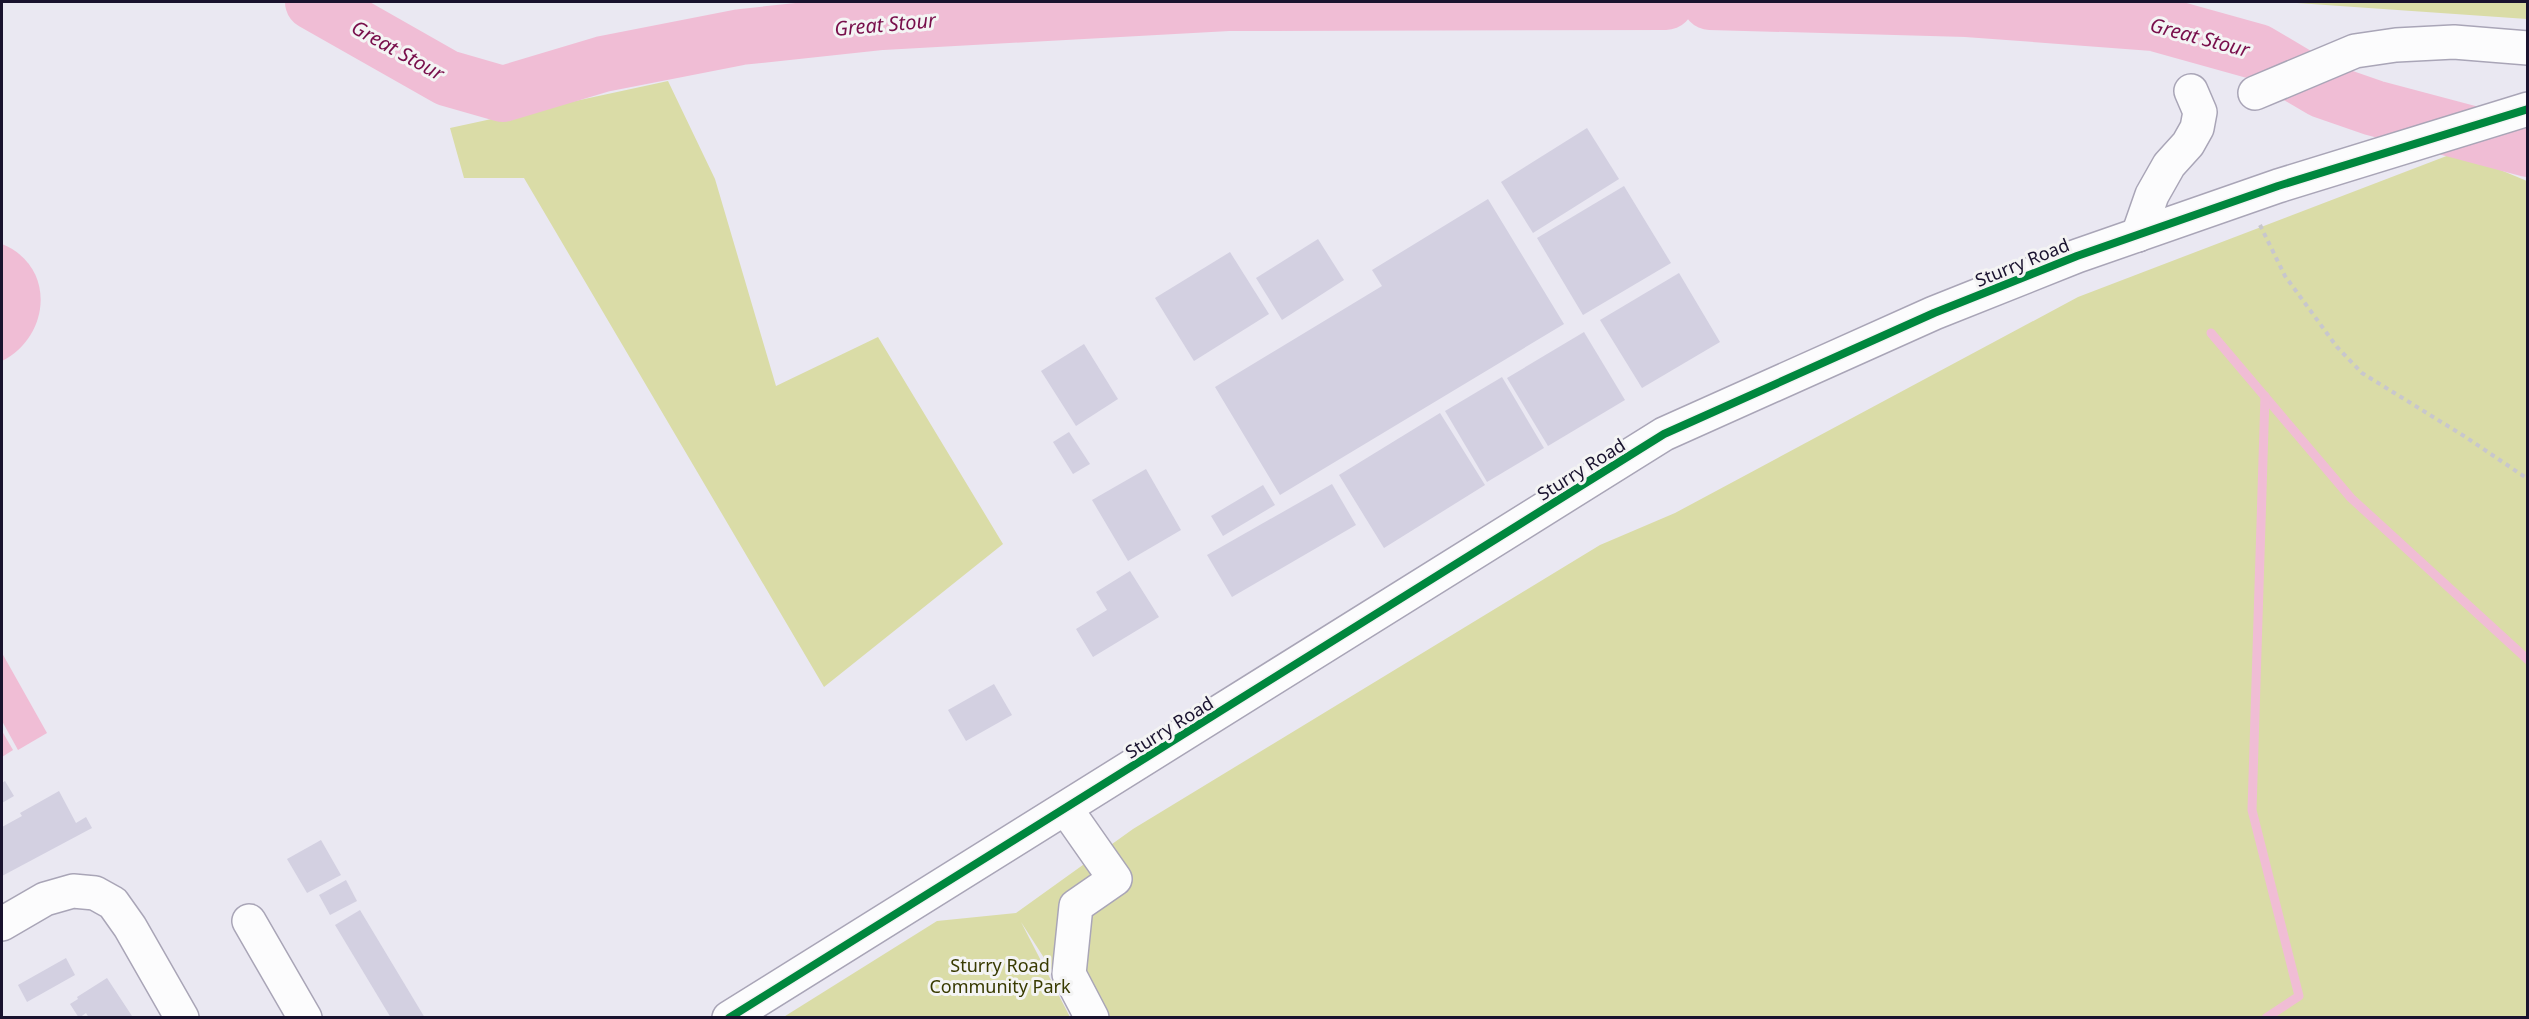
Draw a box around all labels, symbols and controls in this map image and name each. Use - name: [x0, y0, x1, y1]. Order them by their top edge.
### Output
- water label: Great Stour: [833, 6, 938, 42]
- water label: Great Stour: [2147, 11, 2254, 63]
- water label: Great Stour: [347, 14, 450, 87]
- street label: Sturry Road: [1971, 232, 2073, 292]
- street label: Sturry Road: [1532, 432, 1630, 506]
- street label: Sturry Road: [1120, 690, 1218, 764]
- park label: Sturry Road Community Park: [929, 953, 1071, 998]

